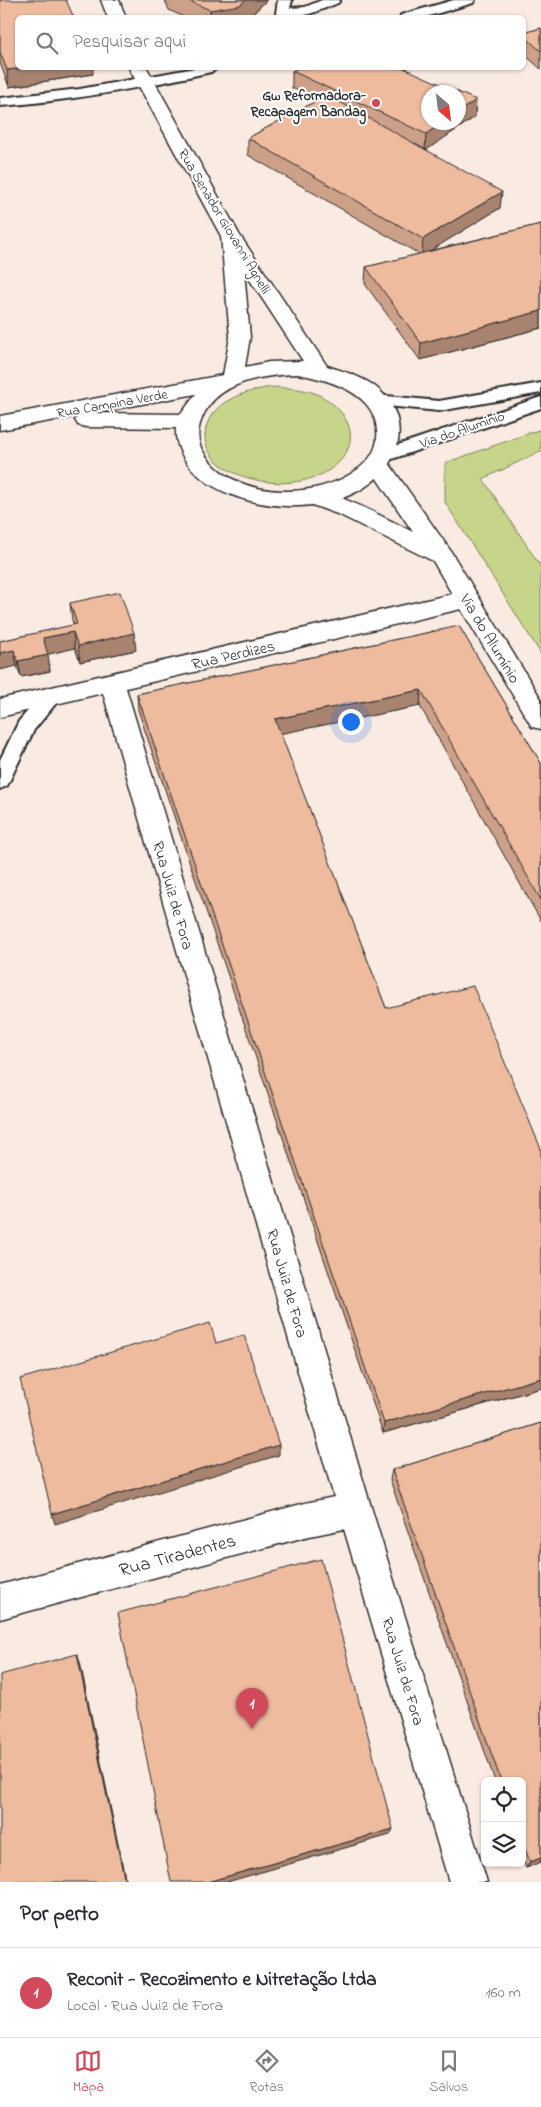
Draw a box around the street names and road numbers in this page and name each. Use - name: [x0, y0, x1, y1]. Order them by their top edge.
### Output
- street label: Rua Senador Giovanni Agnelli: [171, 145, 276, 299]
- street label: Rua Campina Verde: [55, 384, 170, 425]
- street label: Via do Aluminio: [416, 406, 508, 455]
- street label: Via do Alumínio: [452, 589, 526, 689]
- street label: Rua Perdizes: [189, 635, 278, 677]
- street label: Rua Juiz de Fora: [145, 838, 199, 953]
- street label: Rua Juiz de Fora: [259, 1226, 313, 1341]
- street label: Rua Tiradentes: [116, 1528, 239, 1585]
- street label: Rua Juiz de Fora: [374, 1614, 430, 1729]

